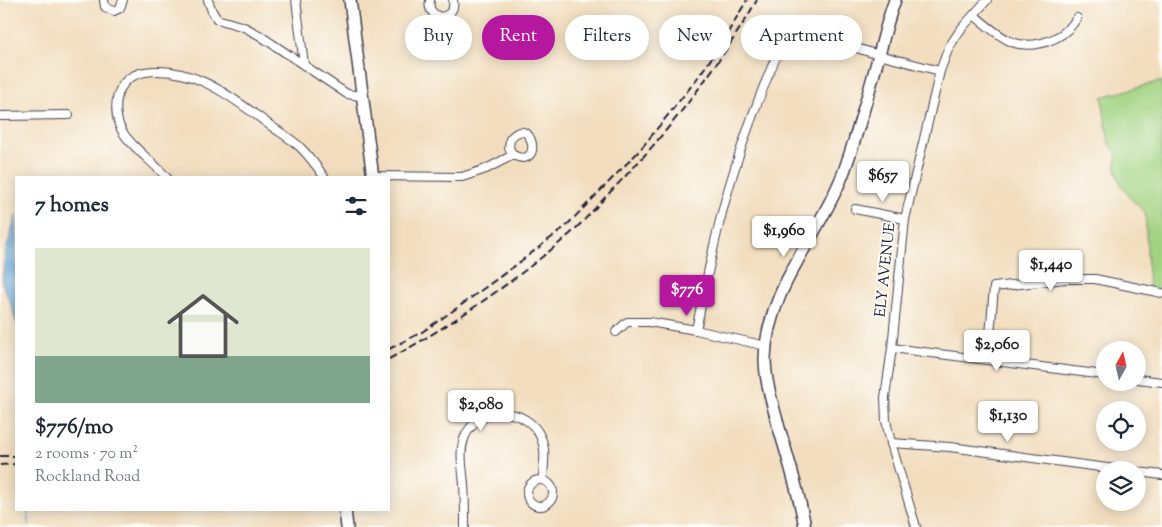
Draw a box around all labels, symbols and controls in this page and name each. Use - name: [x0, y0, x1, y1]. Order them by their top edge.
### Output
- chip: Buy: [405, 15, 472, 60]
- chip: Rent: [482, 15, 555, 60]
- chip: Filters: [565, 15, 649, 60]
- chip: New: [659, 15, 731, 60]
- chip: Apartment: [741, 15, 862, 60]
- pin: $657: [853, 160, 913, 203]
- text: $657: [868, 165, 898, 188]
- text: 7 homes: [35, 191, 109, 221]
- icon: filters: [342, 192, 370, 220]
- pin: $1,960: [743, 216, 825, 258]
- text: $1,960: [763, 220, 805, 243]
- street label: ELY AVENUE: [871, 222, 901, 318]
- pin: $1,440: [1010, 250, 1092, 292]
- text: $1,440: [1030, 254, 1072, 277]
- pin: $776: [657, 274, 717, 317]
- text: $776: [671, 279, 703, 302]
- icon: home: [158, 281, 248, 371]
- pin: $2,060: [956, 330, 1038, 372]
- text: $2,060: [975, 334, 1019, 357]
- north arrow: [1096, 341, 1146, 391]
- map controls: [1096, 341, 1146, 511]
- pin: $2,080: [440, 390, 522, 432]
- text: $2,080: [459, 394, 503, 417]
- pin: $1,130: [967, 400, 1049, 443]
- button: locate: [1096, 401, 1146, 451]
- text: $1,130: [989, 405, 1027, 428]
- text: $776/mo: [35, 413, 113, 443]
- text: 2 rooms · 70 m²: [35, 443, 138, 466]
- button: layers: [1096, 461, 1146, 511]
- text: Rockland Road: [35, 466, 140, 489]

